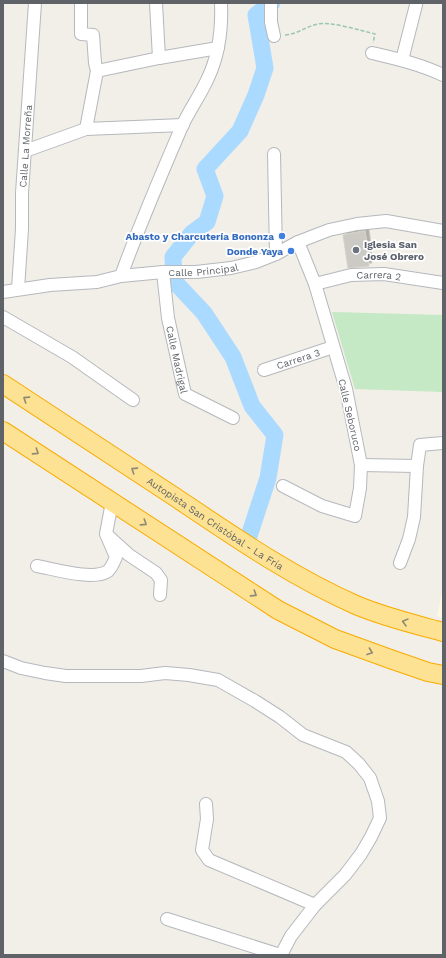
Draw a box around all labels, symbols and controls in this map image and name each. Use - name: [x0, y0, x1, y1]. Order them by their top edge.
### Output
- street label: Calle La Morreña: [17, 104, 34, 188]
- place label: Abasto y Charcutería Bononza: [126, 231, 274, 242]
- marker: Abasto y Charcutería Bononza: [277, 231, 287, 241]
- place label: Iglesia San José Obrero: [364, 239, 424, 262]
- marker: Iglesia San José Obrero: [351, 245, 361, 255]
- place label: Donde Yaya: [227, 246, 283, 257]
- marker: Donde Yaya: [286, 246, 296, 256]
- street label: Calle Principal: [168, 261, 239, 278]
- street label: Carrera 2: [356, 268, 402, 282]
- street label: Calle Madrigal: [164, 325, 190, 395]
- street label: Carrera 3: [275, 346, 321, 371]
- street label: Calle Seboruco: [336, 378, 364, 452]
- one-way arrow: [23, 396, 30, 404]
- one-way arrow: [31, 447, 38, 454]
- one-way arrow: [131, 467, 138, 475]
- street label: Autopista San Cristóbal - La Fría: [145, 475, 286, 572]
- one-way arrow: [140, 519, 147, 526]
- one-way arrow: [249, 589, 256, 596]
- one-way arrow: [402, 618, 409, 627]
- one-way arrow: [366, 647, 373, 655]

